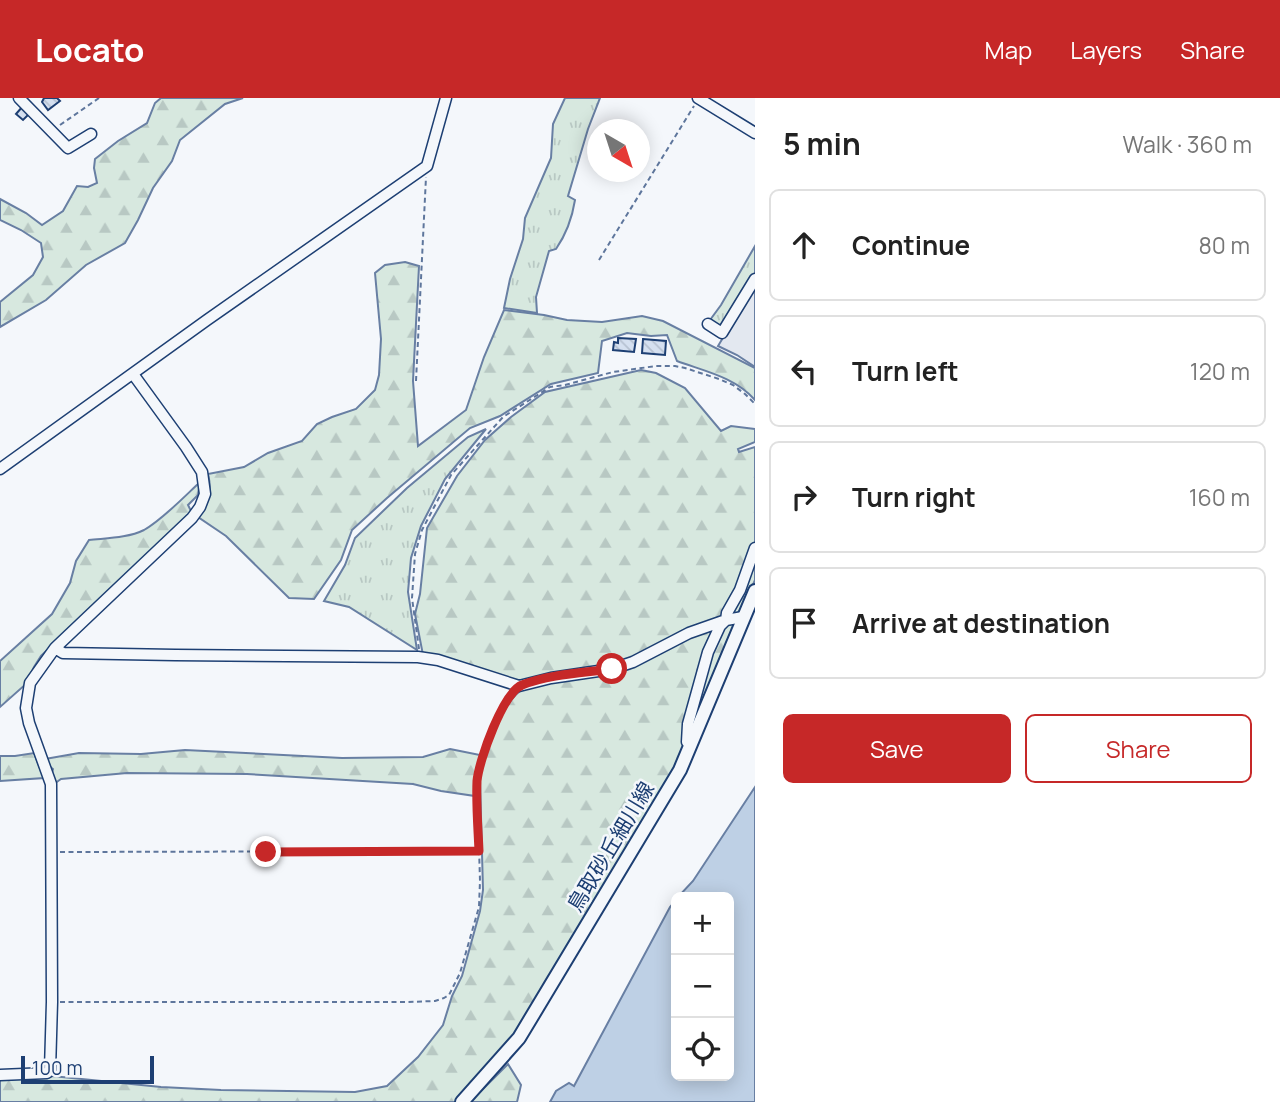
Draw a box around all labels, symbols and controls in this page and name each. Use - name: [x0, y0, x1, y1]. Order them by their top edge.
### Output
- text: Locato: [35, 27, 145, 72]
- text: Map: [985, 33, 1032, 66]
- text: Layers: [1070, 33, 1142, 66]
- text: Share: [1180, 33, 1245, 66]
- north arrow: [587, 119, 650, 182]
- text: 5 min: [783, 123, 861, 164]
- text: Walk · 360 m: [1122, 128, 1252, 160]
- icon: ahead: [785, 226, 823, 264]
- text: Continue: [852, 227, 970, 263]
- text: 80 m: [1199, 229, 1250, 261]
- icon: left: [785, 352, 823, 390]
- text: Turn left: [852, 353, 959, 389]
- text: 120 m: [1190, 355, 1250, 387]
- icon: right: [785, 478, 823, 516]
- text: Turn right: [852, 479, 976, 515]
- text: 160 m: [1189, 481, 1250, 513]
- icon: arrive: [785, 604, 823, 642]
- text: Arrive at destination: [852, 605, 1110, 641]
- route start: [596, 653, 627, 684]
- button: Save: [783, 714, 1011, 783]
- button: Share: [1025, 714, 1252, 783]
- street label: 鳥取砂丘細川線: [560, 776, 660, 917]
- route end: [250, 836, 281, 867]
- map controls: [671, 892, 734, 1081]
- button: +: [671, 892, 734, 955]
- button: −: [671, 955, 734, 1018]
- button: locate: [671, 1018, 734, 1081]
- scale bar: [21, 1053, 154, 1085]
- text: 100 m: [32, 1055, 83, 1081]

